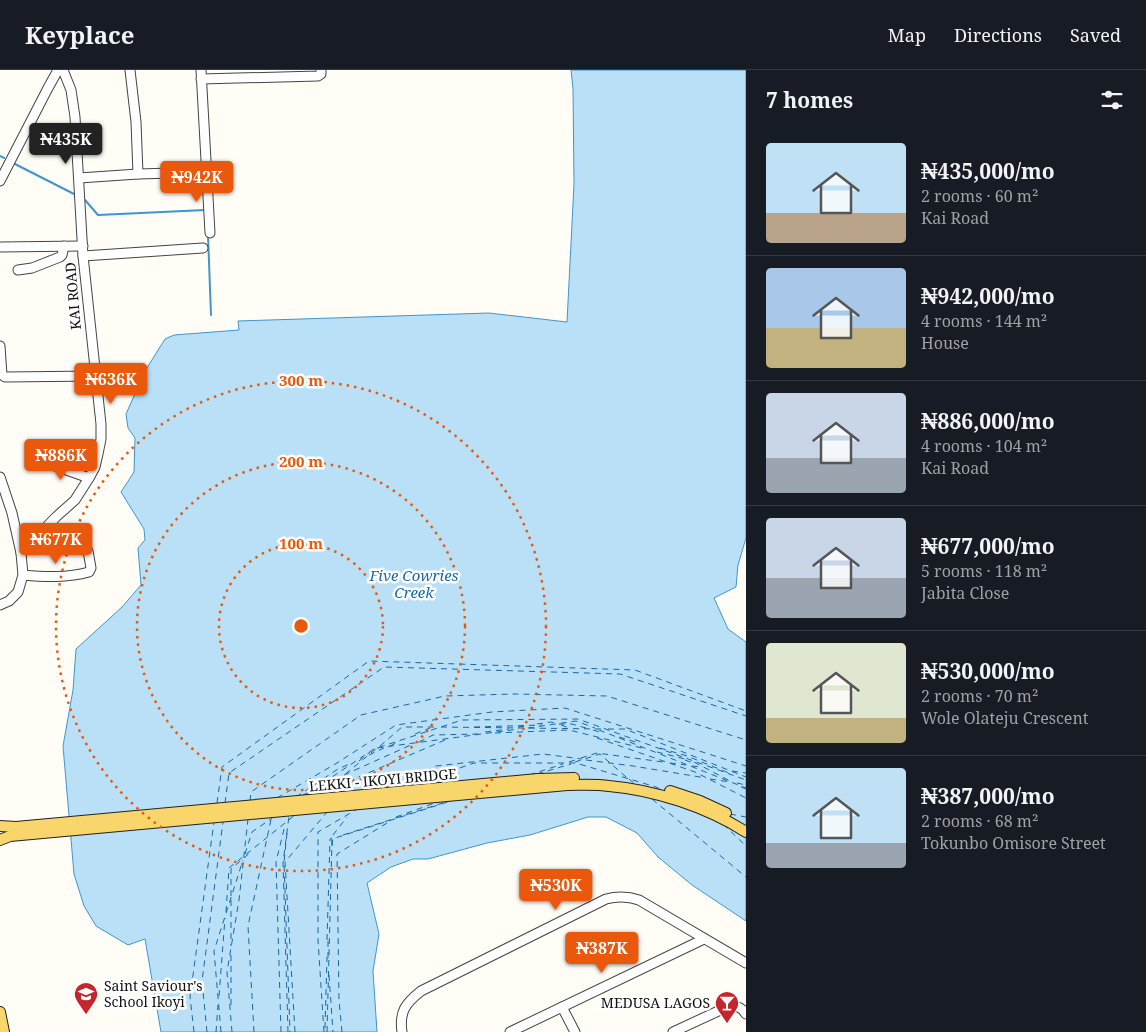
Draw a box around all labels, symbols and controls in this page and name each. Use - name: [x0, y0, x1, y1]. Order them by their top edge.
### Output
- text: Keyplace: [25, 18, 134, 51]
- text: Map: [888, 23, 926, 47]
- text: Directions: [954, 23, 1042, 47]
- text: Saved: [1070, 23, 1121, 47]
- text: 7 homes: [766, 86, 853, 114]
- icon: filters: [1098, 86, 1126, 114]
- pin: ₦435K: [31, 122, 101, 165]
- text: ₦435K: [40, 128, 92, 150]
- text: ₦435,000/mo: [921, 157, 1055, 185]
- pin: ₦942K: [162, 160, 232, 203]
- icon: home: [806, 163, 866, 223]
- text: ₦942K: [171, 166, 223, 188]
- text: 2 rooms · 60 m²: [921, 185, 1038, 207]
- text: Kai Road: [921, 207, 989, 229]
- street label: KAI ROAD: [60, 262, 85, 331]
- text: ₦942,000/mo: [921, 282, 1055, 310]
- icon: home: [806, 288, 866, 348]
- text: 4 rooms · 144 m²: [921, 310, 1047, 332]
- text: House: [921, 332, 969, 354]
- pin: ₦636K: [76, 362, 146, 405]
- text: ₦636K: [85, 368, 137, 390]
- text: 300 m: [279, 370, 323, 390]
- text: ₦886,000/mo: [921, 407, 1055, 435]
- icon: home: [806, 413, 866, 473]
- text: 4 rooms · 104 m²: [921, 435, 1047, 457]
- pin: ₦886K: [26, 438, 96, 481]
- text: ₦886K: [35, 444, 87, 466]
- text: 200 m: [279, 451, 323, 471]
- text: Kai Road: [921, 457, 989, 479]
- pin: ₦677K: [21, 522, 91, 565]
- text: ₦677K: [30, 528, 82, 550]
- text: ₦677,000/mo: [921, 532, 1055, 560]
- text: 100 m: [279, 533, 323, 553]
- icon: home: [806, 538, 866, 598]
- text: 5 rooms · 118 m²: [921, 560, 1047, 582]
- water label: Five Cowries Creek: [368, 565, 459, 602]
- text: Jabita Close: [921, 582, 1009, 604]
- centre of rings: [292, 617, 310, 635]
- text: ₦530,000/mo: [921, 657, 1055, 685]
- icon: home: [806, 663, 866, 723]
- text: 2 rooms · 70 m²: [921, 685, 1038, 707]
- text: Wole Olateju Crescent: [921, 707, 1088, 729]
- street label: LEKKI - IKOYI BRIDGE: [308, 764, 458, 795]
- text: ₦387,000/mo: [921, 782, 1055, 810]
- icon: home: [806, 788, 866, 848]
- text: 2 rooms · 68 m²: [921, 810, 1038, 832]
- text: Tokunbo Omisore Street: [921, 832, 1106, 854]
- pin: ₦530K: [521, 868, 591, 911]
- text: ₦530K: [530, 874, 582, 896]
- pin: ₦387K: [567, 932, 637, 974]
- text: ₦387K: [576, 937, 628, 959]
- place label: Saint Saviour's School Ikoyi: [104, 976, 203, 1011]
- school or university icon: Saint Saviour's School Ikoyi: [73, 981, 99, 1015]
- bar icon: MEDUSA LAGOS: [714, 990, 740, 1024]
- place label: MEDUSA LAGOS: [601, 993, 710, 1012]

